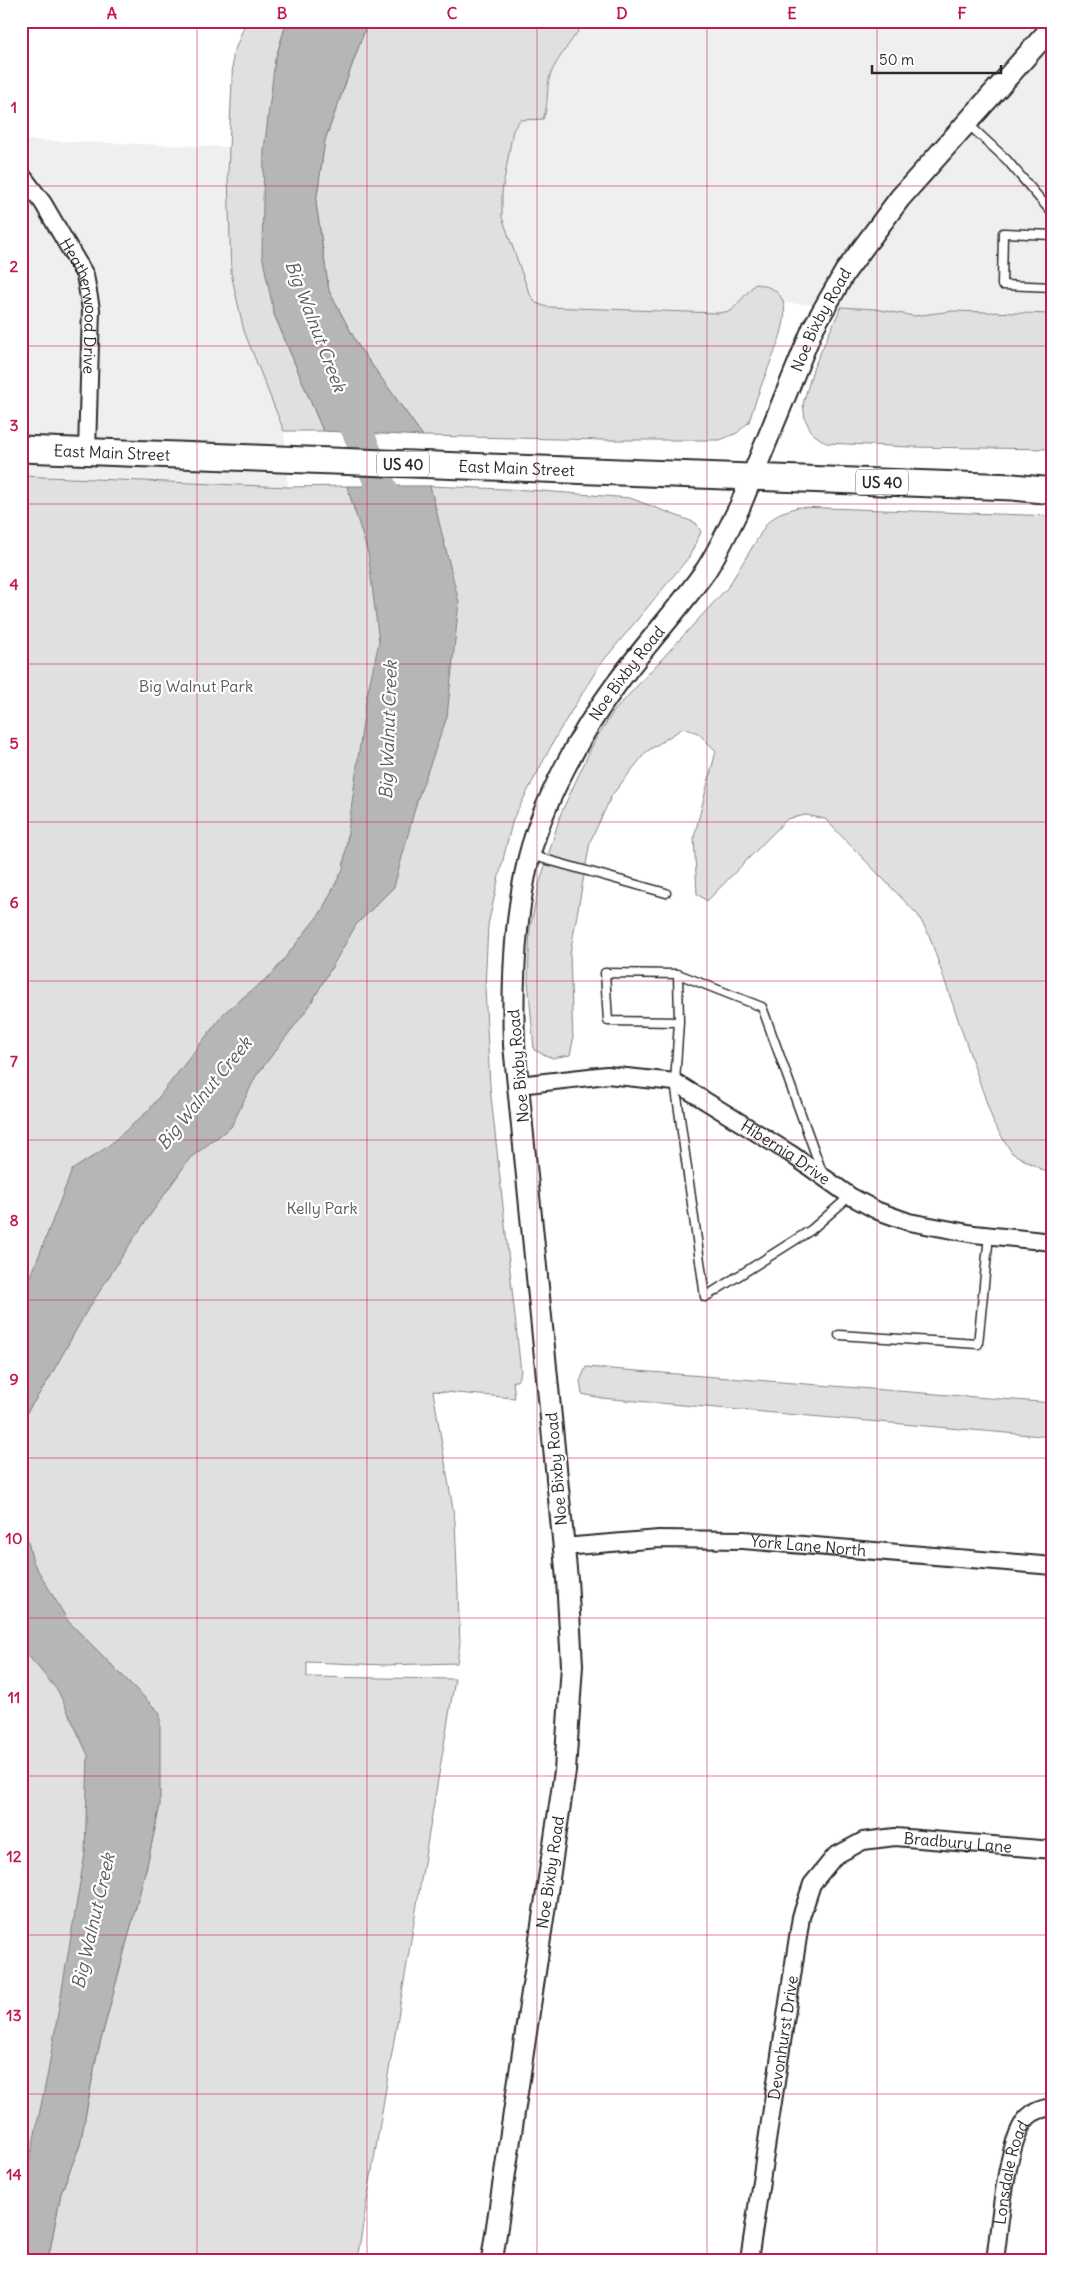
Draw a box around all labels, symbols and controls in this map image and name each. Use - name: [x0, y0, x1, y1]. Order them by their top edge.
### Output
- text: A: [107, 3, 117, 23]
- text: B: [277, 3, 288, 23]
- text: C: [447, 3, 458, 23]
- text: D: [616, 3, 628, 23]
- text: E: [787, 3, 797, 23]
- text: F: [957, 3, 967, 23]
- scale bar: [872, 42, 1000, 74]
- text: 50 m: [879, 50, 914, 69]
- text: 1: [11, 97, 17, 117]
- street label: Heatherwood Drive: [56, 234, 101, 374]
- text: 2: [10, 256, 19, 276]
- water label: Big Walnut Creek: [280, 257, 352, 396]
- street label: Noe Bixby Road: [786, 264, 855, 374]
- text: 3: [9, 415, 19, 435]
- street label: East Main Street: [53, 440, 171, 465]
- road number: US 40: [377, 452, 429, 476]
- street label: East Main Street: [458, 456, 576, 480]
- road number: US 40: [856, 470, 908, 494]
- text: 4: [9, 574, 19, 594]
- street label: Noe Bixby Road: [584, 622, 669, 724]
- water label: Big Walnut Creek: [374, 659, 402, 800]
- park label: Big Walnut Park: [139, 676, 253, 696]
- text: 5: [9, 733, 19, 753]
- text: 6: [9, 892, 19, 912]
- street label: Noe Bixby Road: [503, 1009, 533, 1123]
- water label: Big Walnut Creek: [151, 1031, 258, 1154]
- text: 7: [10, 1051, 18, 1071]
- street label: Hibernia Drive: [737, 1116, 834, 1189]
- park label: Kelly Park: [286, 1198, 358, 1218]
- text: 8: [9, 1210, 19, 1230]
- text: 9: [9, 1369, 19, 1389]
- street label: Noe Bixby Road: [541, 1412, 571, 1526]
- text: 10: [6, 1528, 22, 1548]
- street label: York Lane North: [750, 1531, 867, 1560]
- text: 11: [8, 1687, 20, 1707]
- street label: Noe Bixby Road: [532, 1815, 568, 1930]
- street label: Bradbury Lane: [903, 1828, 1013, 1857]
- text: 12: [6, 1846, 22, 1866]
- water label: Big Walnut Creek: [66, 1849, 120, 1991]
- street label: Devonhurst Drive: [763, 1974, 802, 2101]
- text: 13: [6, 2005, 22, 2025]
- street label: Lonsdale Road: [989, 2117, 1033, 2226]
- text: 14: [6, 2164, 22, 2184]

